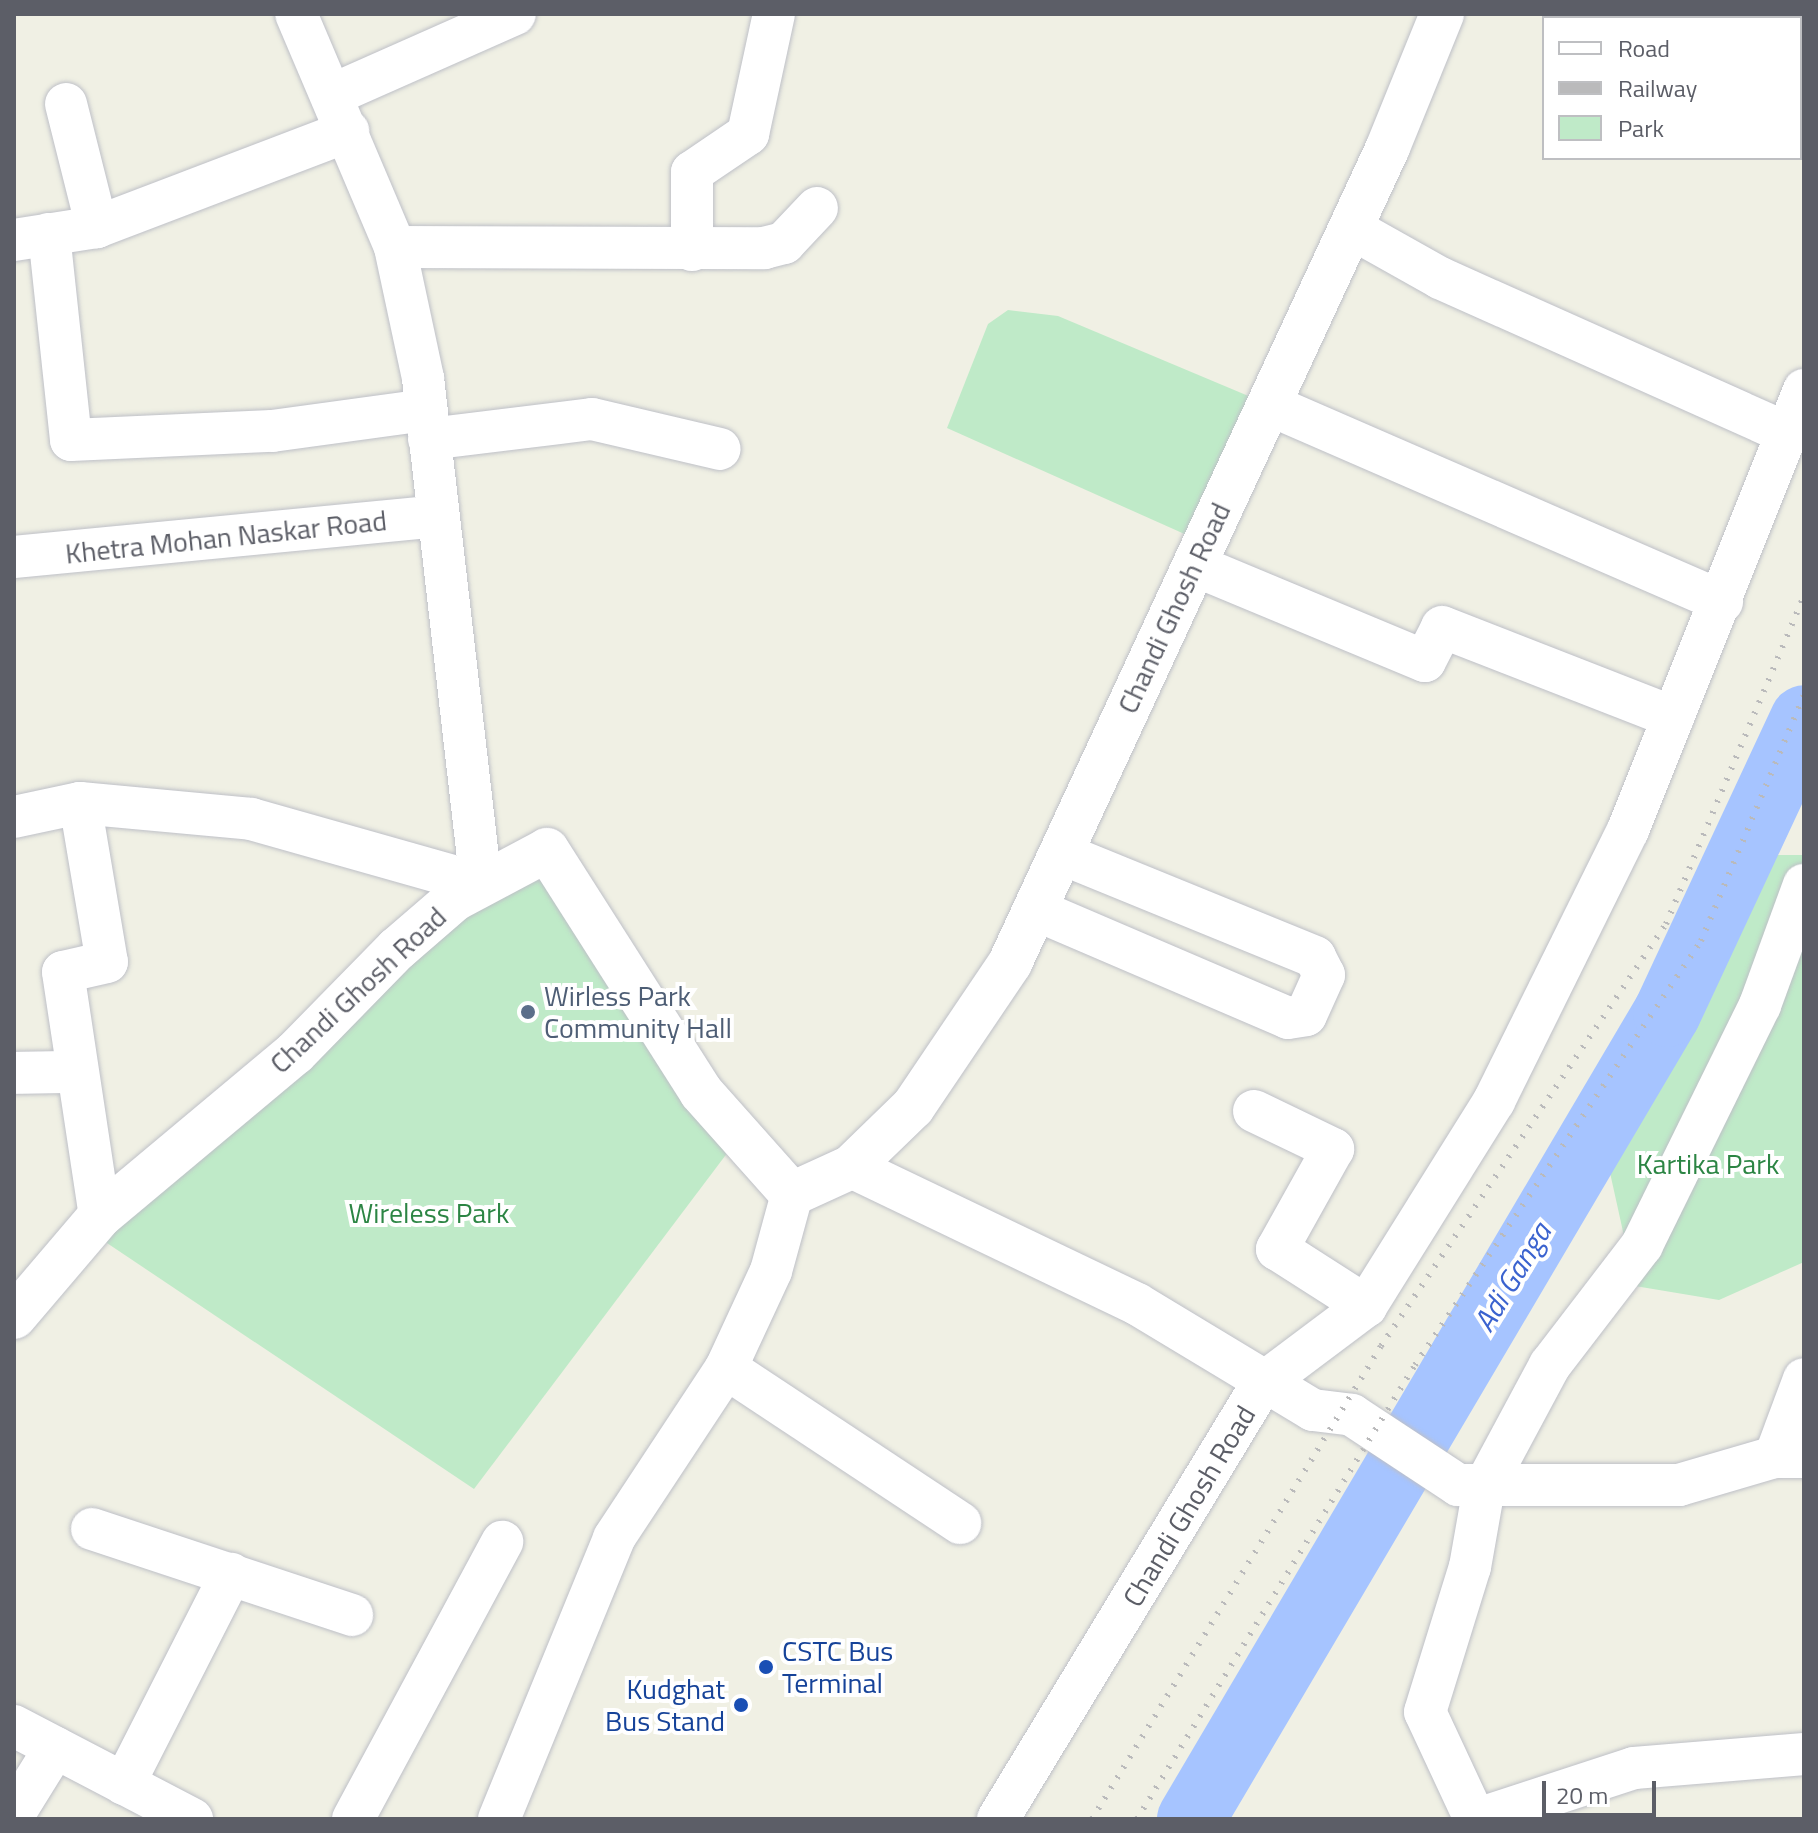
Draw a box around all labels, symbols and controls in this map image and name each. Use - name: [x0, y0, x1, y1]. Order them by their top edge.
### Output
- legend: [1542, 16, 1802, 160]
- text: Road: [1618, 30, 1670, 66]
- text: Railway: [1618, 70, 1697, 106]
- text: Park: [1618, 110, 1664, 146]
- street label: Chandi Ghosh Road: [1111, 497, 1237, 719]
- street label: Khetra Mohan Naskar Road: [64, 503, 388, 571]
- street label: Chandi Ghosh Road: [263, 900, 453, 1080]
- place label: Wirless Park Community Hall: [544, 979, 732, 1045]
- marker: Wirless Park Community Hall: [519, 1003, 537, 1021]
- park label: Kartika Park: [1637, 1147, 1779, 1181]
- park label: Wireless Park: [349, 1196, 509, 1230]
- water label: Adi Ganga: [1466, 1216, 1558, 1338]
- street label: Chandi Ghosh Road: [1116, 1399, 1262, 1613]
- place label: CSTC Bus Terminal: [782, 1634, 893, 1700]
- marker: CSTC Bus Terminal: [757, 1658, 775, 1676]
- place label: Kudghat Bus Stand: [605, 1672, 725, 1738]
- marker: Kudghat Bus Stand: [732, 1696, 750, 1714]
- scale bar: [1546, 1765, 1660, 1815]
- text: 20 m: [1556, 1777, 1608, 1813]

